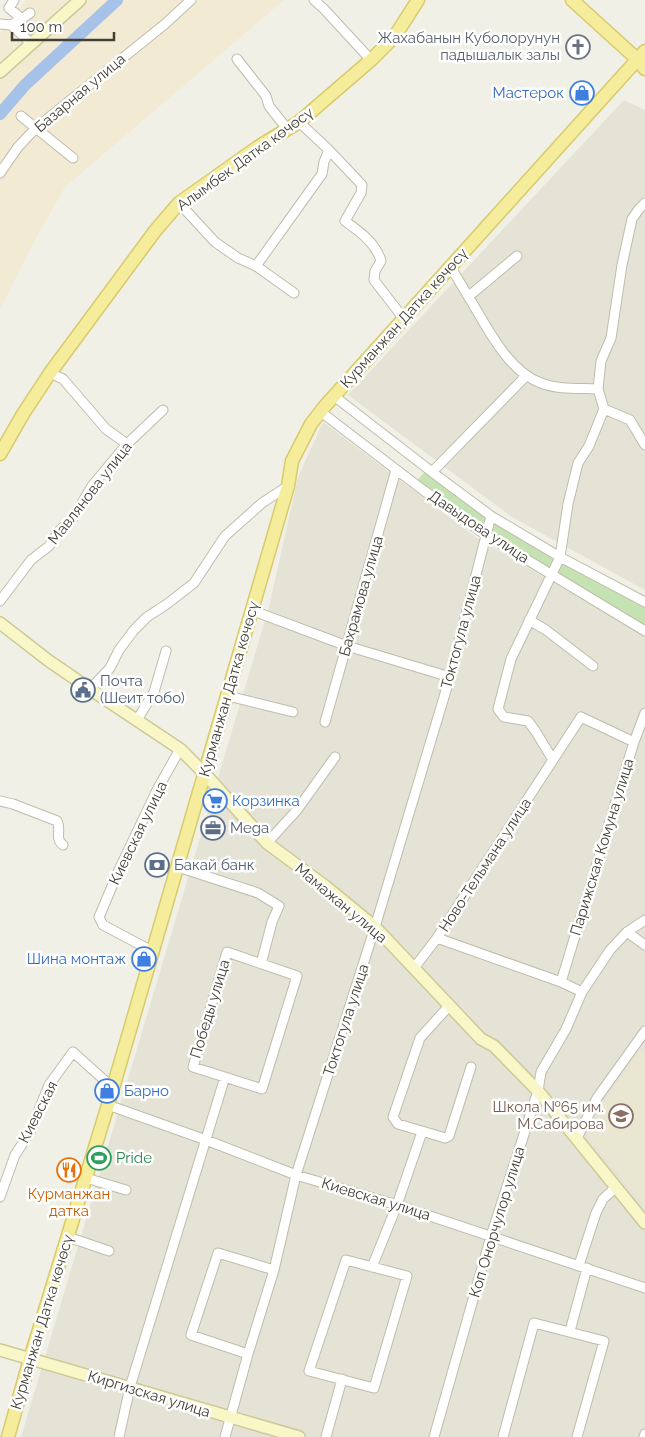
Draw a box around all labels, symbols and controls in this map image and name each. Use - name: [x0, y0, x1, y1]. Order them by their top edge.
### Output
- scale bar: [12, 10, 115, 42]
- text: 100 m: [20, 18, 62, 36]
- place label: Жахабанын Куболорунун падышалык залы: [377, 29, 560, 64]
- church icon: Жахабанын Куболорунун падышалык залы: [565, 34, 591, 60]
- street label: Базарная улица: [31, 50, 129, 136]
- shop icon: Мастерок: [569, 80, 595, 106]
- place label: Мастерок: [493, 84, 564, 102]
- street label: Алымбек Датка көчөсү: [173, 103, 317, 215]
- street label: Курманжан Датка көчөсү: [336, 244, 472, 392]
- street label: Мавлянова улица: [44, 438, 136, 548]
- street label: Давыдова улица: [425, 487, 533, 567]
- street label: Бахрамова улица: [335, 534, 387, 658]
- street label: Токтогула улица: [437, 573, 485, 691]
- street label: Курманжан Датка көчөсү: [195, 599, 263, 779]
- place label: Почта (Шеит тобо): [100, 672, 185, 707]
- public building icon: Почта (Шеит тобо): [70, 677, 96, 703]
- street label: Парижская Комуна улица: [566, 756, 638, 938]
- street label: Киевская улица: [105, 778, 171, 888]
- supermarket icon: Корзинка: [202, 788, 228, 814]
- place label: Корзинка: [232, 792, 300, 810]
- street label: Ново-Тельмана улица: [435, 795, 535, 935]
- office icon: Mega: [200, 815, 226, 841]
- place label: Mega: [230, 819, 269, 837]
- bank icon: Бакай банк: [144, 852, 170, 878]
- place label: Бакай банк: [174, 856, 255, 874]
- street label: Мамажан улица: [291, 859, 391, 947]
- shop icon: Шина монтаж: [131, 946, 157, 972]
- place label: Шина монтаж: [27, 950, 126, 968]
- street label: Победы улица: [186, 957, 234, 1061]
- street label: Токтогула улица: [319, 962, 373, 1078]
- street label: Киевская: [15, 1078, 61, 1146]
- shop icon: Барно: [94, 1078, 120, 1104]
- place label: Барно: [124, 1082, 169, 1100]
- place label: Школа №65 им. М.Сабирова: [492, 1098, 604, 1133]
- school or university icon: Школа №65 им. М.Сабирова: [608, 1103, 634, 1129]
- street label: Коп Онорчулор улица: [465, 1144, 529, 1300]
- sports icon: Pride: [86, 1145, 112, 1171]
- place label: Pride: [116, 1149, 152, 1167]
- restaurant icon: Курманжан датка: [56, 1157, 82, 1183]
- street label: Киевская улица: [319, 1174, 433, 1224]
- place label: Курманжан датка: [28, 1185, 110, 1220]
- street label: Курманжан Датка көчөсү: [7, 1232, 77, 1412]
- street label: Киргизская улица: [85, 1367, 213, 1421]

